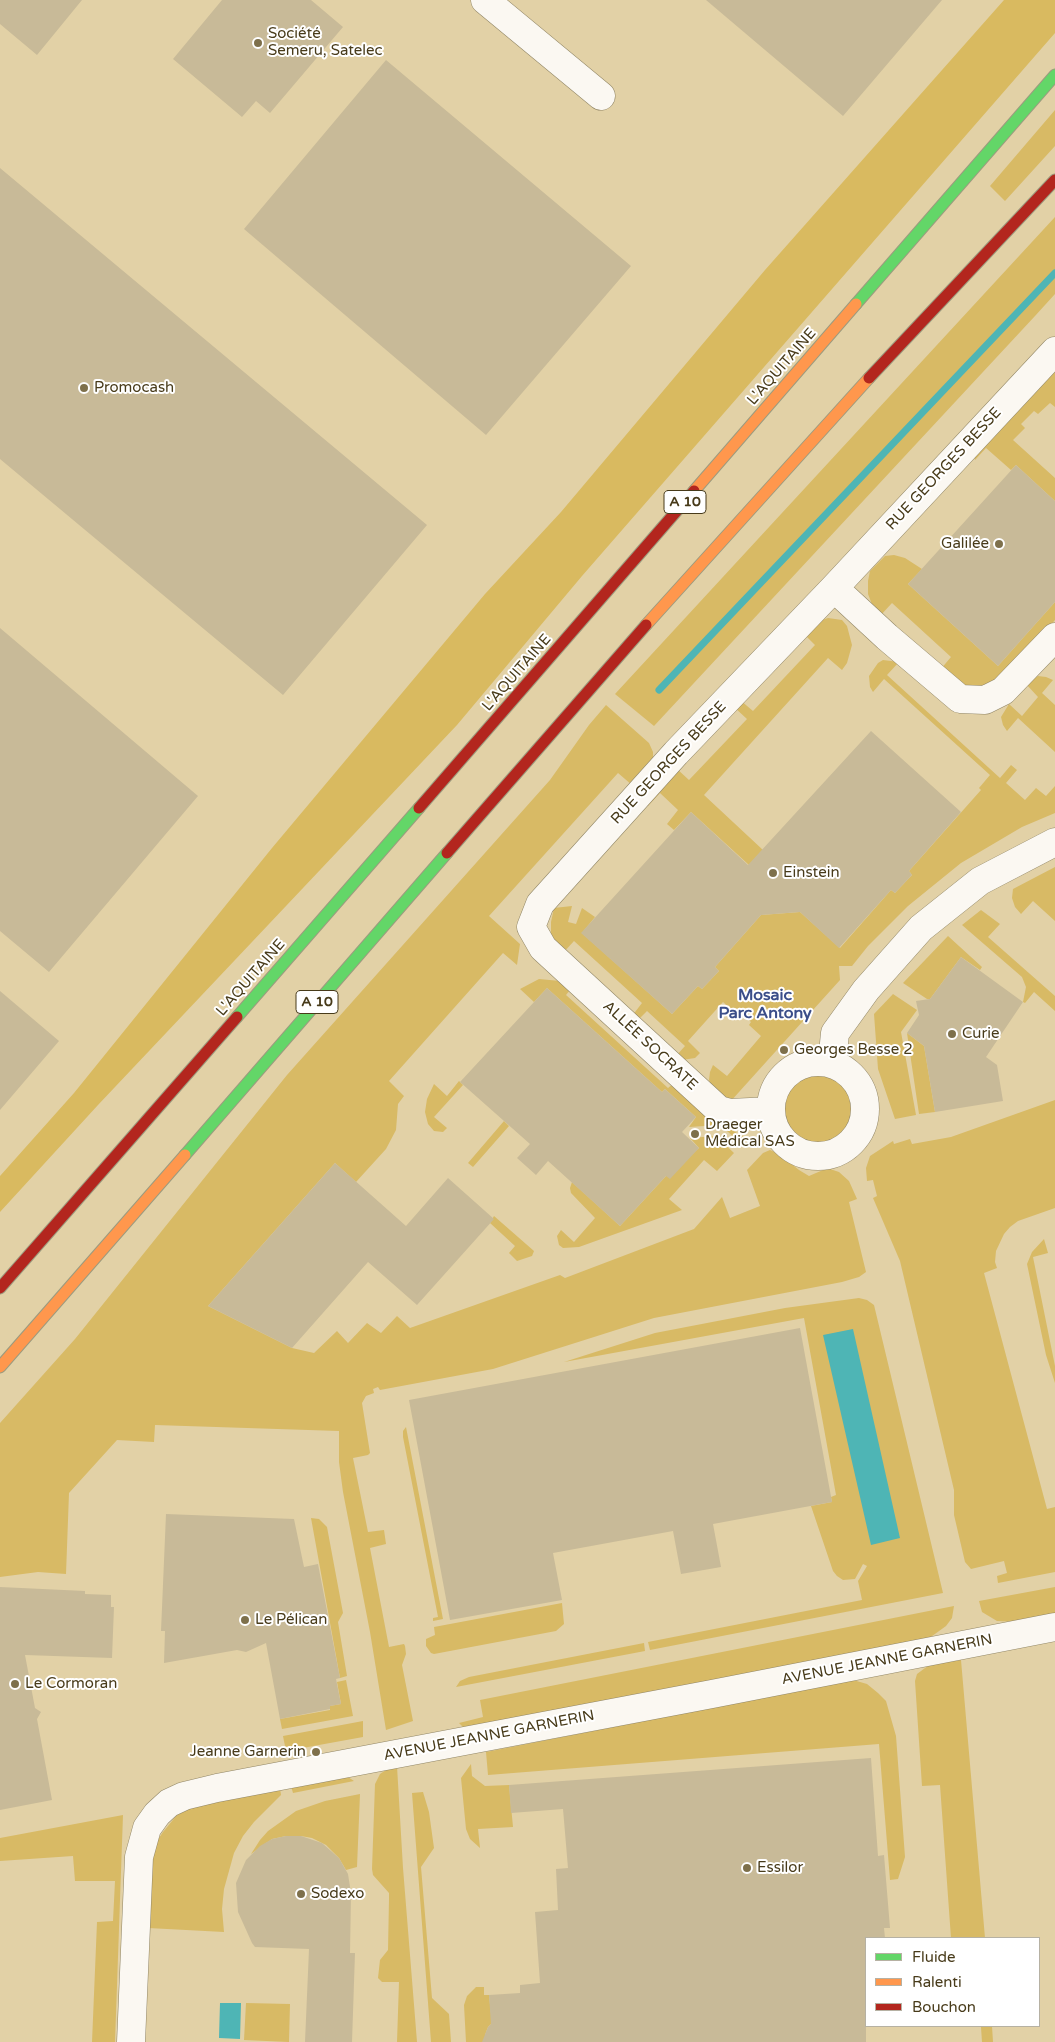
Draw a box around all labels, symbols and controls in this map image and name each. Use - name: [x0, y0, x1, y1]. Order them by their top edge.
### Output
- place label: Société Semeru, Satelec: [268, 25, 382, 60]
- marker: Société Semeru, Satelec: [252, 37, 264, 49]
- street label: L'AQUITAINE: [744, 325, 820, 409]
- place label: Promocash: [94, 379, 174, 397]
- marker: Promocash: [78, 382, 90, 394]
- street label: RUE GEORGES BESSE: [882, 404, 1006, 534]
- road number: A 10: [664, 491, 706, 514]
- place label: Galilée: [941, 535, 989, 553]
- marker: Galilée: [993, 538, 1005, 550]
- street label: L'AQUITAINE: [479, 631, 555, 715]
- street label: RUE GEORGES BESSE: [607, 698, 731, 828]
- place label: Einstein: [783, 864, 840, 882]
- marker: Einstein: [767, 867, 779, 879]
- street label: L'AQUITAINE: [213, 936, 289, 1020]
- district label: Mosaic Parc Antony: [718, 986, 812, 1024]
- road number: A 10: [296, 990, 338, 1014]
- street label: ALLÉE SOCRATE: [599, 997, 701, 1095]
- place label: Curie: [962, 1025, 999, 1043]
- marker: Curie: [946, 1028, 958, 1040]
- place label: Georges Besse 2: [794, 1041, 913, 1059]
- marker: Georges Besse 2: [778, 1044, 790, 1056]
- place label: Draeger Médical SAS: [705, 1116, 795, 1151]
- marker: Draeger Médical SAS: [689, 1128, 701, 1140]
- place label: Le Pélican: [255, 1611, 327, 1629]
- marker: Le Pélican: [239, 1614, 251, 1626]
- street label: AVENUE JEANNE GARNERIN: [780, 1631, 994, 1689]
- place label: Le Cormoran: [25, 1675, 117, 1693]
- marker: Le Cormoran: [9, 1678, 21, 1690]
- street label: AVENUE JEANNE GARNERIN: [382, 1707, 596, 1765]
- place label: Jeanne Garnerin: [190, 1743, 306, 1761]
- marker: Jeanne Garnerin: [310, 1746, 322, 1758]
- place label: Essilor: [757, 1859, 803, 1877]
- marker: Essilor: [741, 1862, 753, 1874]
- place label: Sodexo: [311, 1885, 364, 1903]
- marker: Sodexo: [295, 1888, 307, 1900]
- legend: [865, 1937, 1040, 2027]
- text: Fluide: [912, 1948, 956, 1966]
- text: Ralenti: [912, 1973, 962, 1991]
- text: Bouchon: [912, 1998, 976, 2016]

